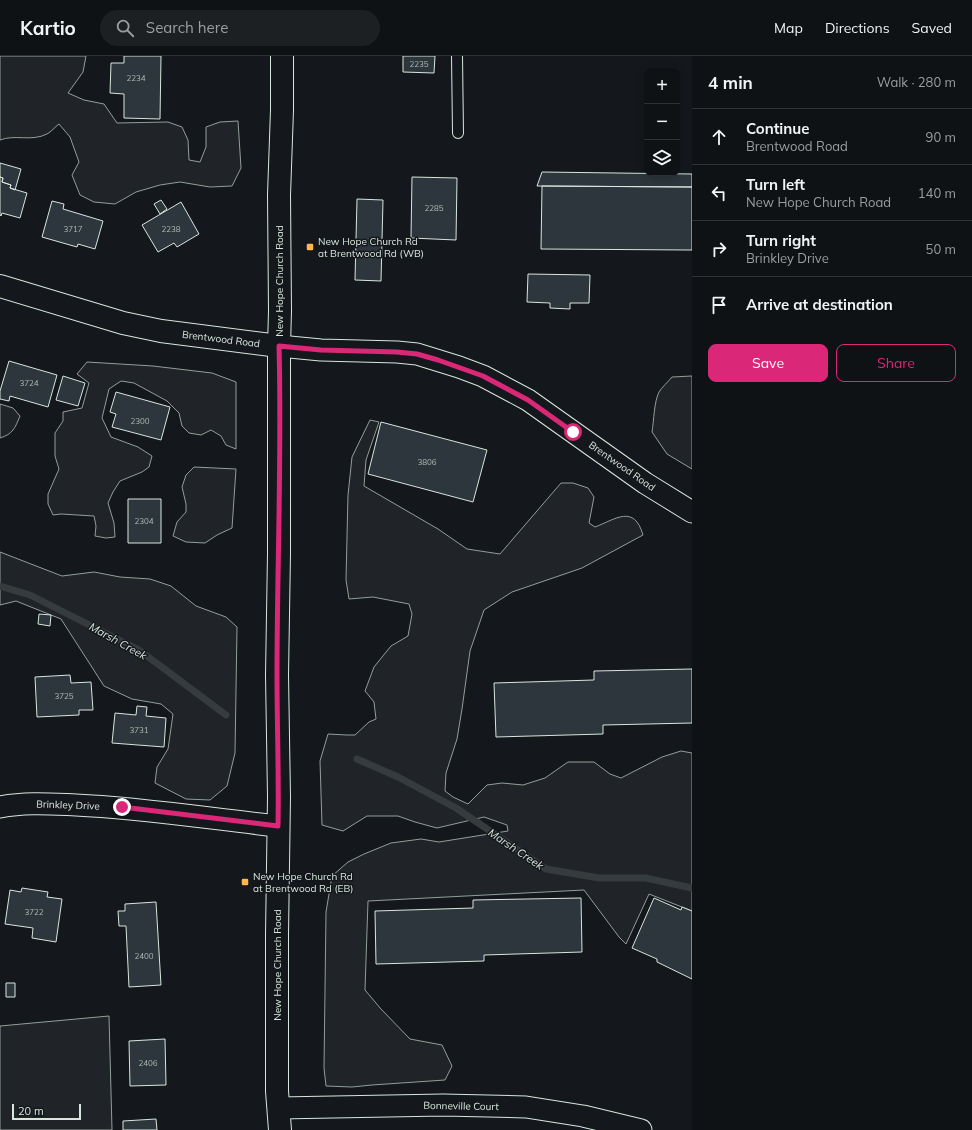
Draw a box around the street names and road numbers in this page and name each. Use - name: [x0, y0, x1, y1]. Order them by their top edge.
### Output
- street label: New Hope Church Road: [273, 225, 286, 337]
- street label: Brentwood Road: [181, 328, 261, 350]
- street label: Brentwood Road: [586, 438, 658, 494]
- street label: Brinkley Drive: [36, 797, 100, 813]
- street label: New Hope Church Road: [271, 909, 284, 1021]
- street label: Bonneville Court: [423, 1099, 499, 1113]

